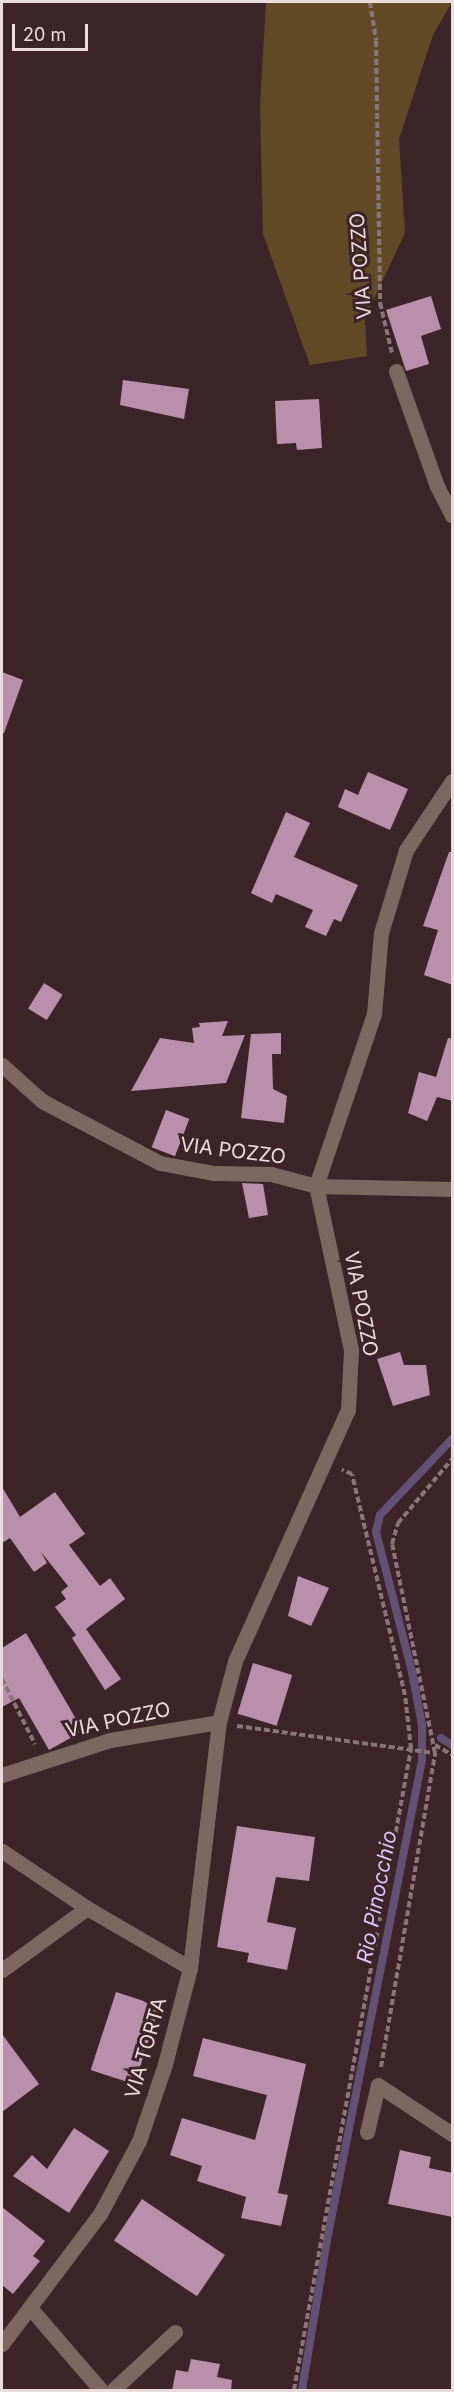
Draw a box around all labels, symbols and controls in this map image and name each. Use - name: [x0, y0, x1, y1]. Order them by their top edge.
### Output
- scale bar: [15, 12, 92, 50]
- text: 20 m: [23, 24, 66, 45]
- street label: VIA POZZO: [345, 212, 377, 320]
- street label: VIA POZZO: [179, 1133, 287, 1169]
- street label: VIA POZZO: [339, 1249, 383, 1359]
- street label: VIA POZZO: [63, 1697, 173, 1743]
- water label: Rio Pinocchio: [352, 1828, 402, 1966]
- street label: VIA TORTA: [120, 1995, 172, 2101]

